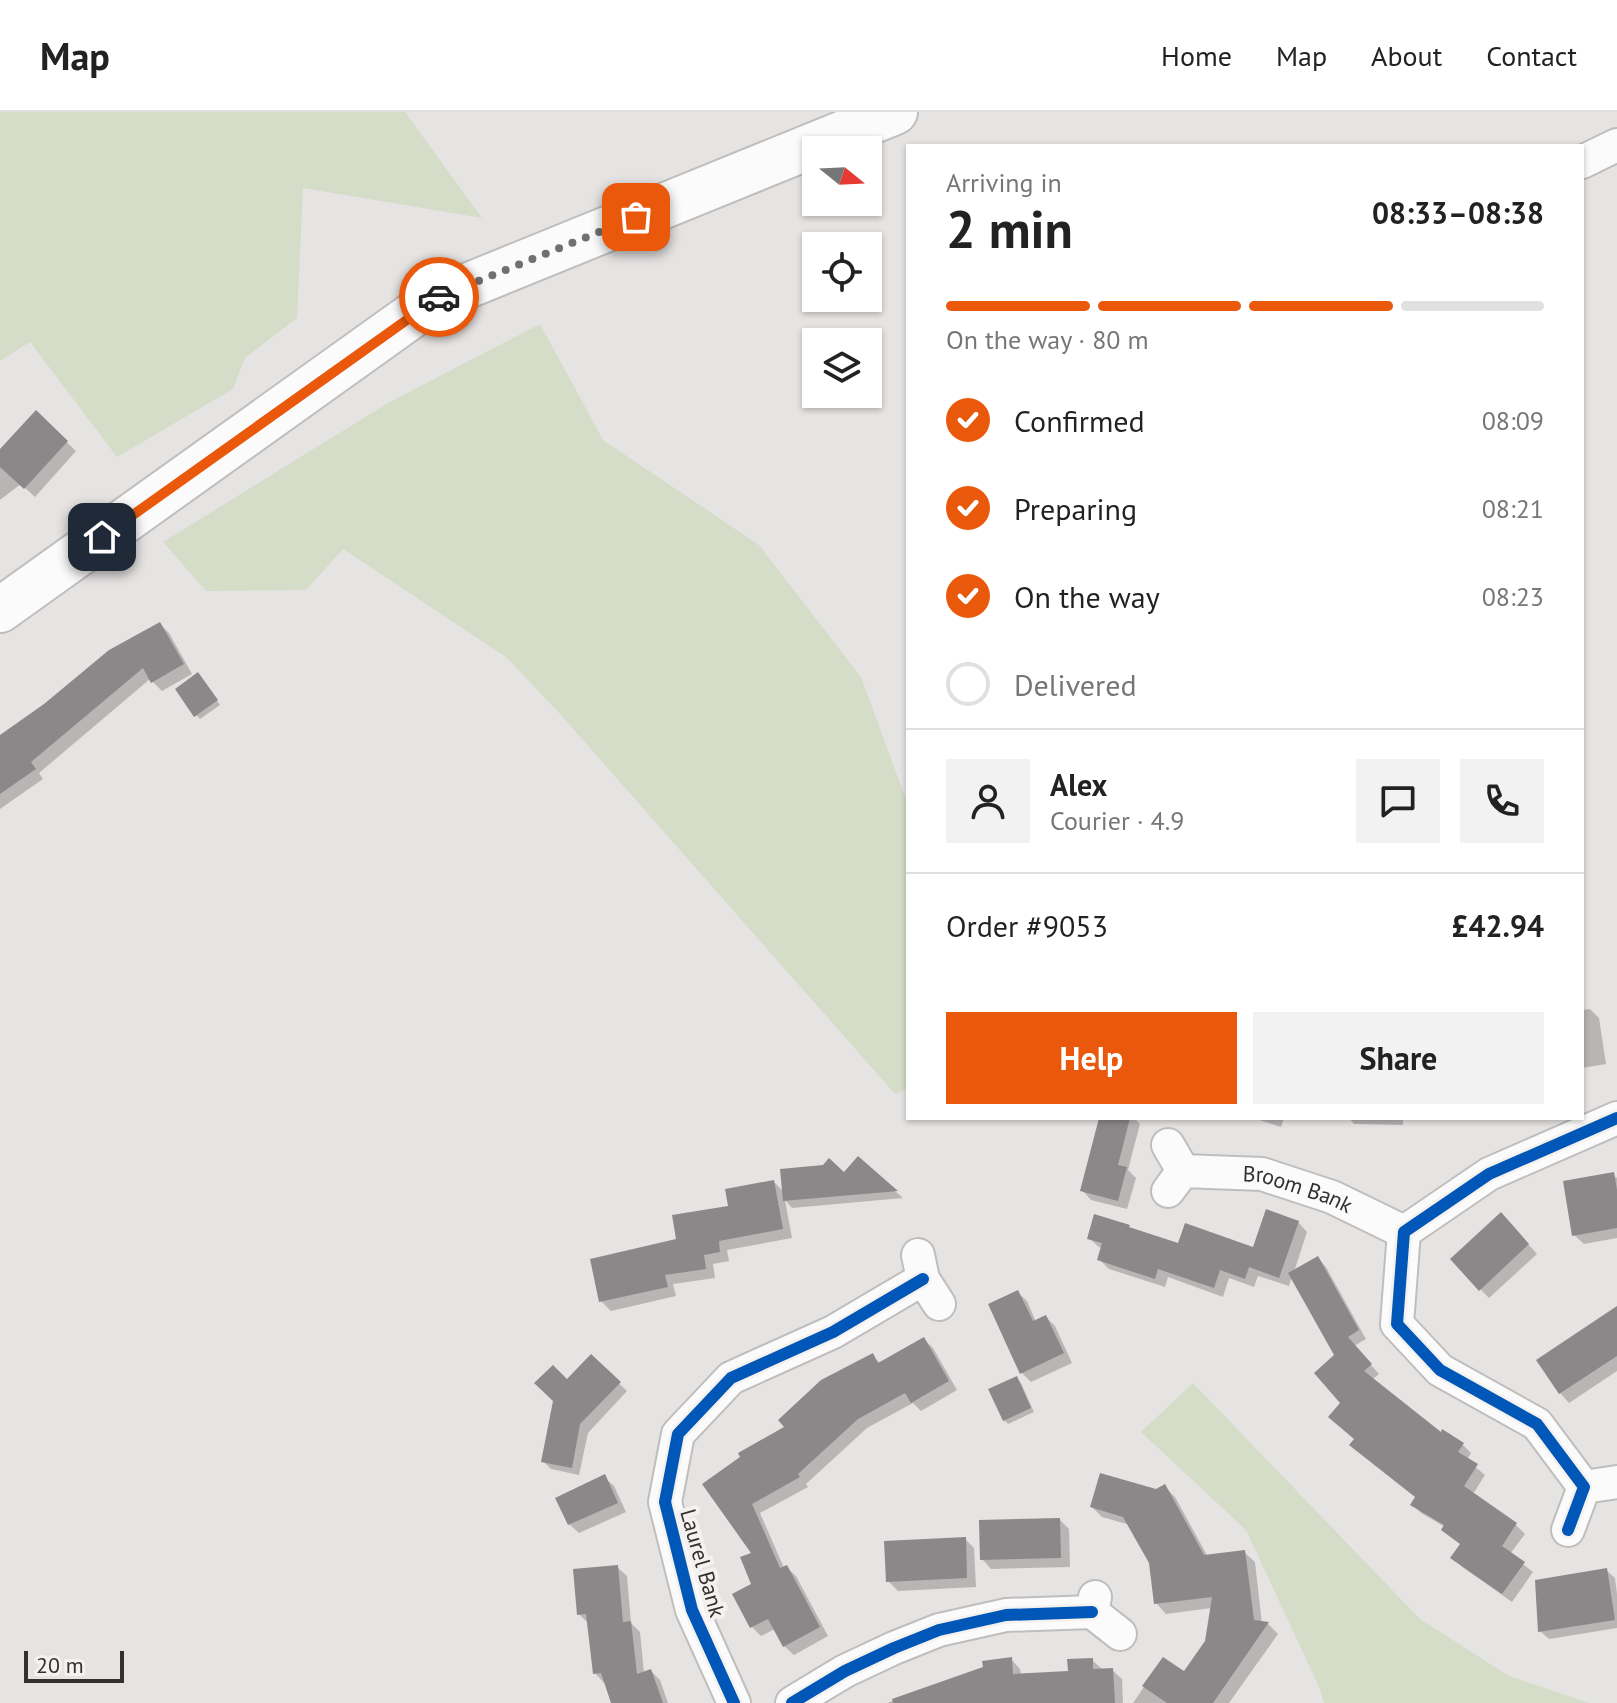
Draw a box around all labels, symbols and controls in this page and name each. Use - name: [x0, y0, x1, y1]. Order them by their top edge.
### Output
- text: Map: [40, 31, 110, 80]
- text: Home: [1161, 37, 1232, 74]
- text: Map: [1276, 37, 1327, 74]
- text: About: [1371, 37, 1442, 74]
- text: Contact: [1486, 37, 1577, 74]
- north arrow: [802, 136, 882, 216]
- map controls: [802, 136, 882, 408]
- text: Arriving in: [946, 166, 1062, 199]
- pin: [602, 183, 670, 251]
- text: 08:33–08:38: [1372, 193, 1544, 232]
- icon: bag: [614, 195, 658, 239]
- text: 2 min: [946, 195, 1073, 262]
- button: locate: [802, 232, 882, 312]
- courier: [399, 257, 479, 337]
- icon: car: [417, 275, 461, 319]
- text: On the way · 80 m: [946, 323, 1149, 356]
- button: layers: [802, 328, 882, 408]
- icon: check: [946, 398, 990, 442]
- text: Confirmed: [1014, 401, 1145, 440]
- text: 08:09: [1482, 404, 1544, 437]
- icon: check: [946, 486, 990, 530]
- text: Preparing: [1014, 489, 1137, 528]
- text: 08:21: [1482, 492, 1544, 525]
- pin: [68, 503, 136, 571]
- icon: home: [80, 515, 124, 559]
- icon: check: [946, 574, 990, 618]
- text: On the way: [1014, 577, 1160, 616]
- text: 08:23: [1482, 580, 1544, 613]
- text: Delivered: [1014, 665, 1137, 704]
- button: person: [946, 759, 1030, 843]
- button: chat: [1356, 759, 1440, 843]
- button: phone: [1460, 759, 1544, 843]
- text: Alex: [1050, 765, 1107, 804]
- text: Courier · 4.9: [1050, 804, 1184, 837]
- text: Order #9053: [946, 906, 1108, 945]
- text: £42.94: [1452, 906, 1544, 945]
- button: Help: [946, 1012, 1237, 1104]
- button: Share: [1253, 1012, 1544, 1104]
- street label: Broom Bank: [1242, 1159, 1358, 1219]
- street label: Laurel Bank: [674, 1506, 732, 1621]
- scale bar: [24, 1647, 124, 1683]
- text: 20 m: [36, 1651, 84, 1679]

